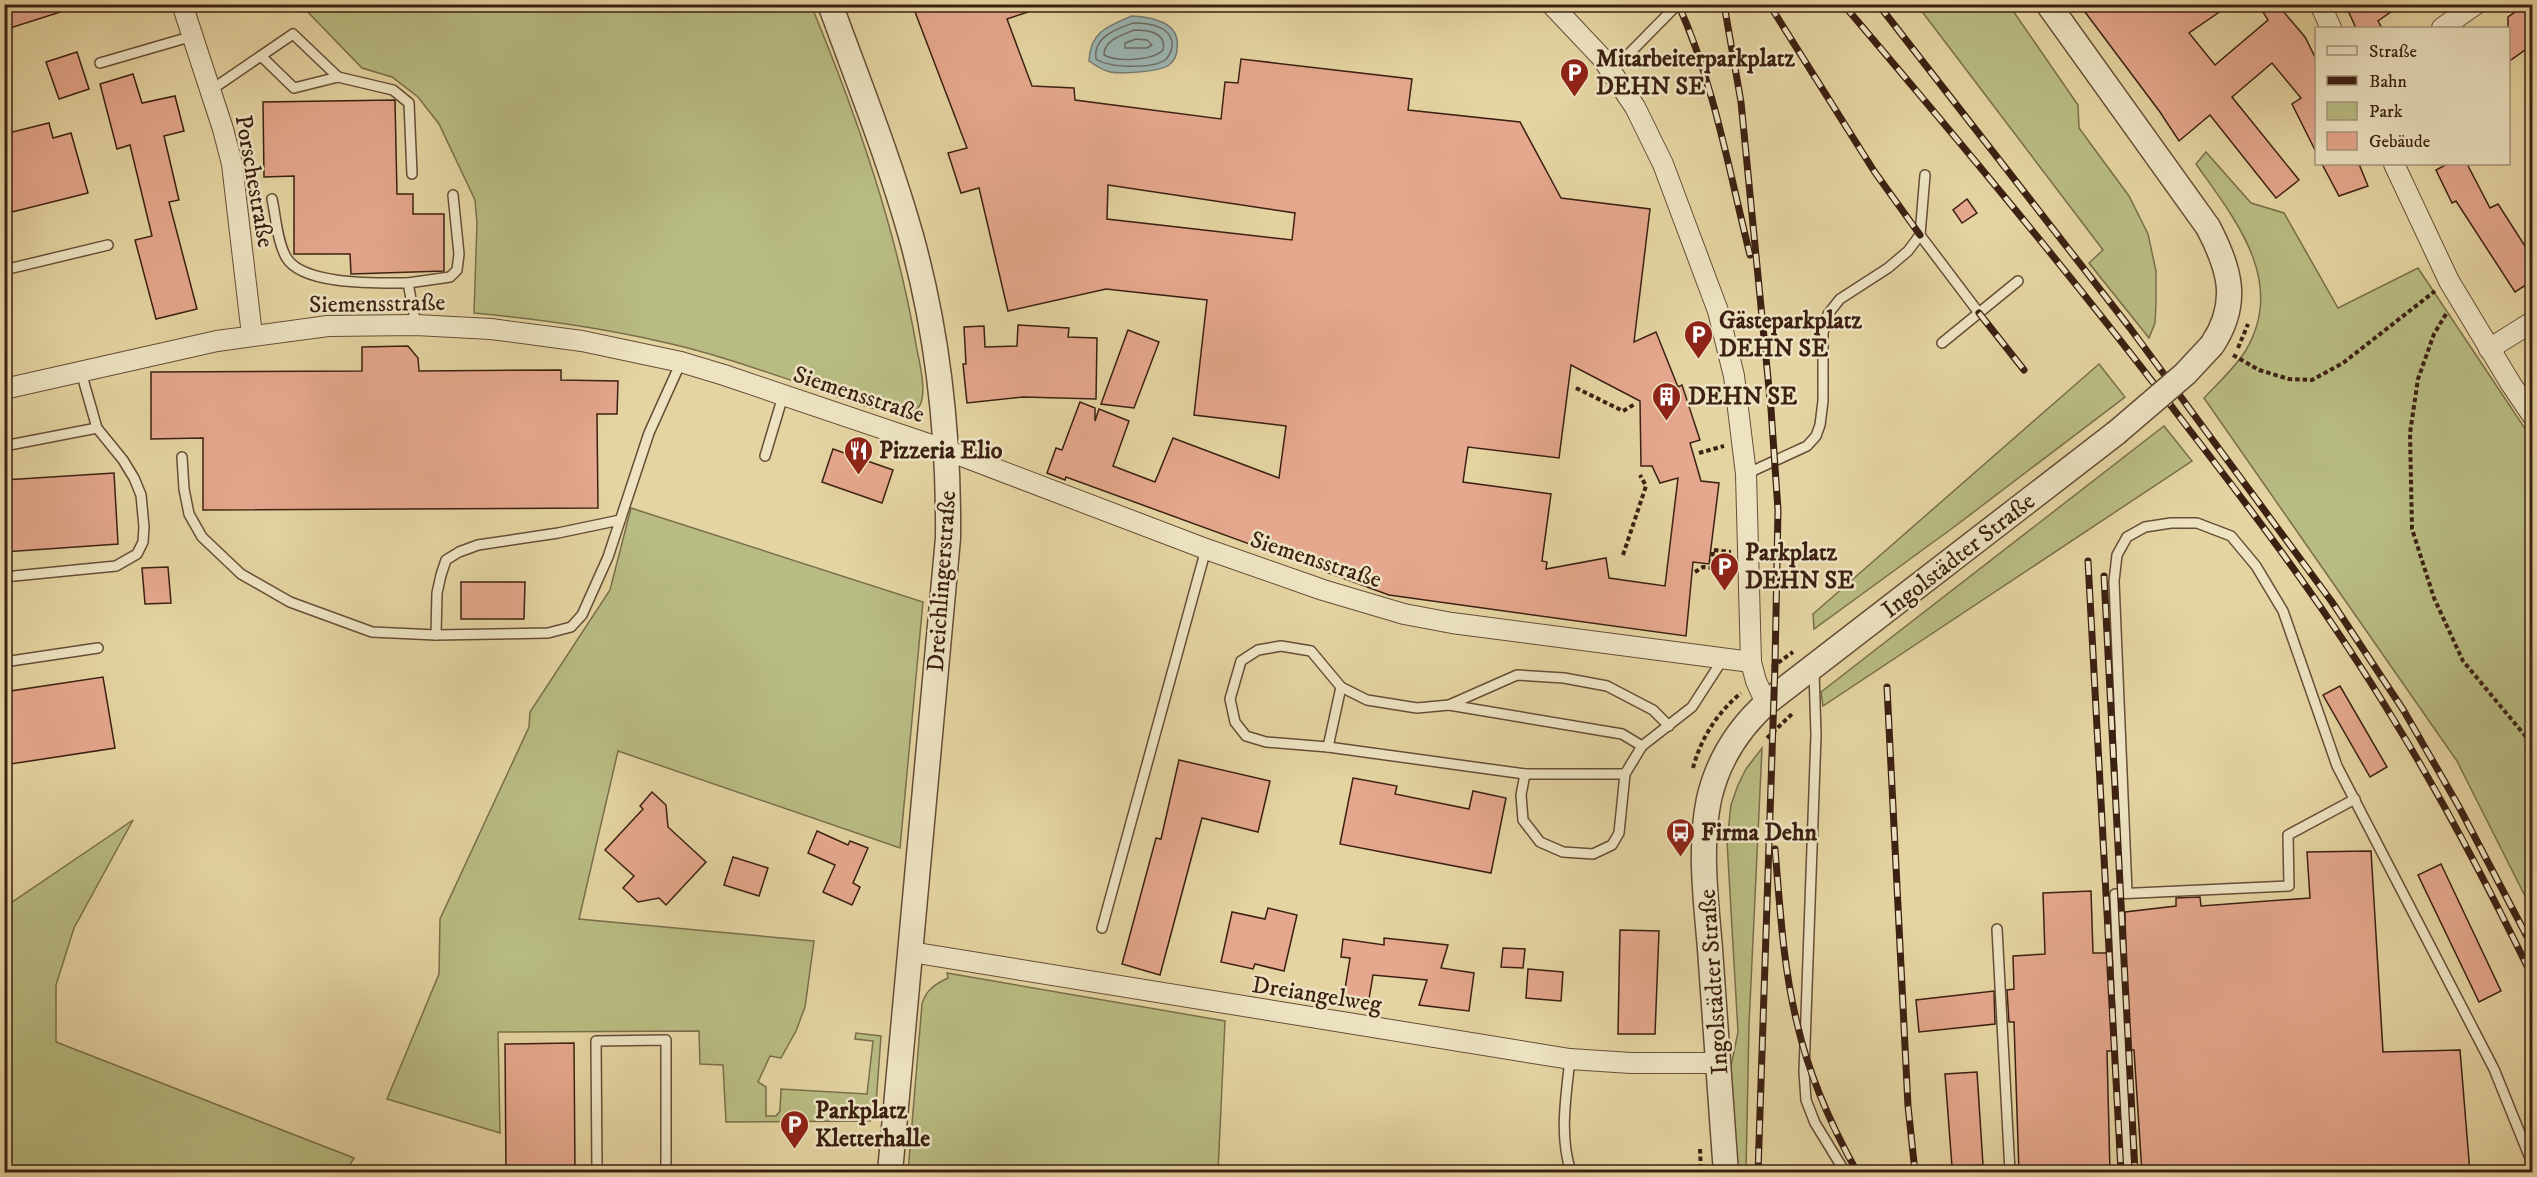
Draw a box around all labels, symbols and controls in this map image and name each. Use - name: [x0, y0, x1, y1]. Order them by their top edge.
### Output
- legend: [2315, 27, 2510, 165]
- text: Straße: [2369, 41, 2417, 63]
- place label: Mitarbeiterparkplatz DEHN SE: [1596, 44, 1796, 102]
- parking icon: Mitarbeiterparkplatz DEHN SE: [1559, 56, 1591, 98]
- text: Bahn: [2369, 71, 2407, 93]
- text: Park: [2369, 101, 2403, 123]
- street label: Porschestraße: [228, 113, 280, 250]
- text: Gebäude: [2369, 131, 2430, 153]
- street label: Siemensstraße: [309, 288, 446, 320]
- place label: Gästeparkplatz DEHN SE: [1719, 306, 1862, 364]
- parking icon: Gästeparkplatz DEHN SE: [1682, 318, 1714, 360]
- street label: Siemensstraße: [789, 360, 928, 430]
- building icon: DEHN SE: [1651, 380, 1683, 422]
- place label: DEHN SE: [1688, 382, 1797, 412]
- restaurant icon: Pizzeria Elio: [842, 434, 874, 476]
- place label: Pizzeria Elio: [879, 436, 1003, 466]
- street label: Ingolstädter Straße: [1876, 487, 2041, 625]
- street label: Dreichlingerstraße: [921, 489, 963, 673]
- street label: Siemensstraße: [1246, 525, 1385, 595]
- place label: Parkplatz DEHN SE: [1745, 538, 1854, 596]
- parking icon: Parkplatz DEHN SE: [1708, 550, 1740, 592]
- bus stop icon: Firma Dehn: [1664, 816, 1696, 858]
- place label: Firma Dehn: [1701, 818, 1818, 848]
- street label: Ingolstädter Straße: [1693, 888, 1735, 1076]
- street label: Dreiangelweg: [1250, 970, 1384, 1020]
- place label: Parkplatz Kletterhalle: [815, 1096, 930, 1154]
- parking icon: Parkplatz Kletterhalle: [778, 1108, 810, 1150]

